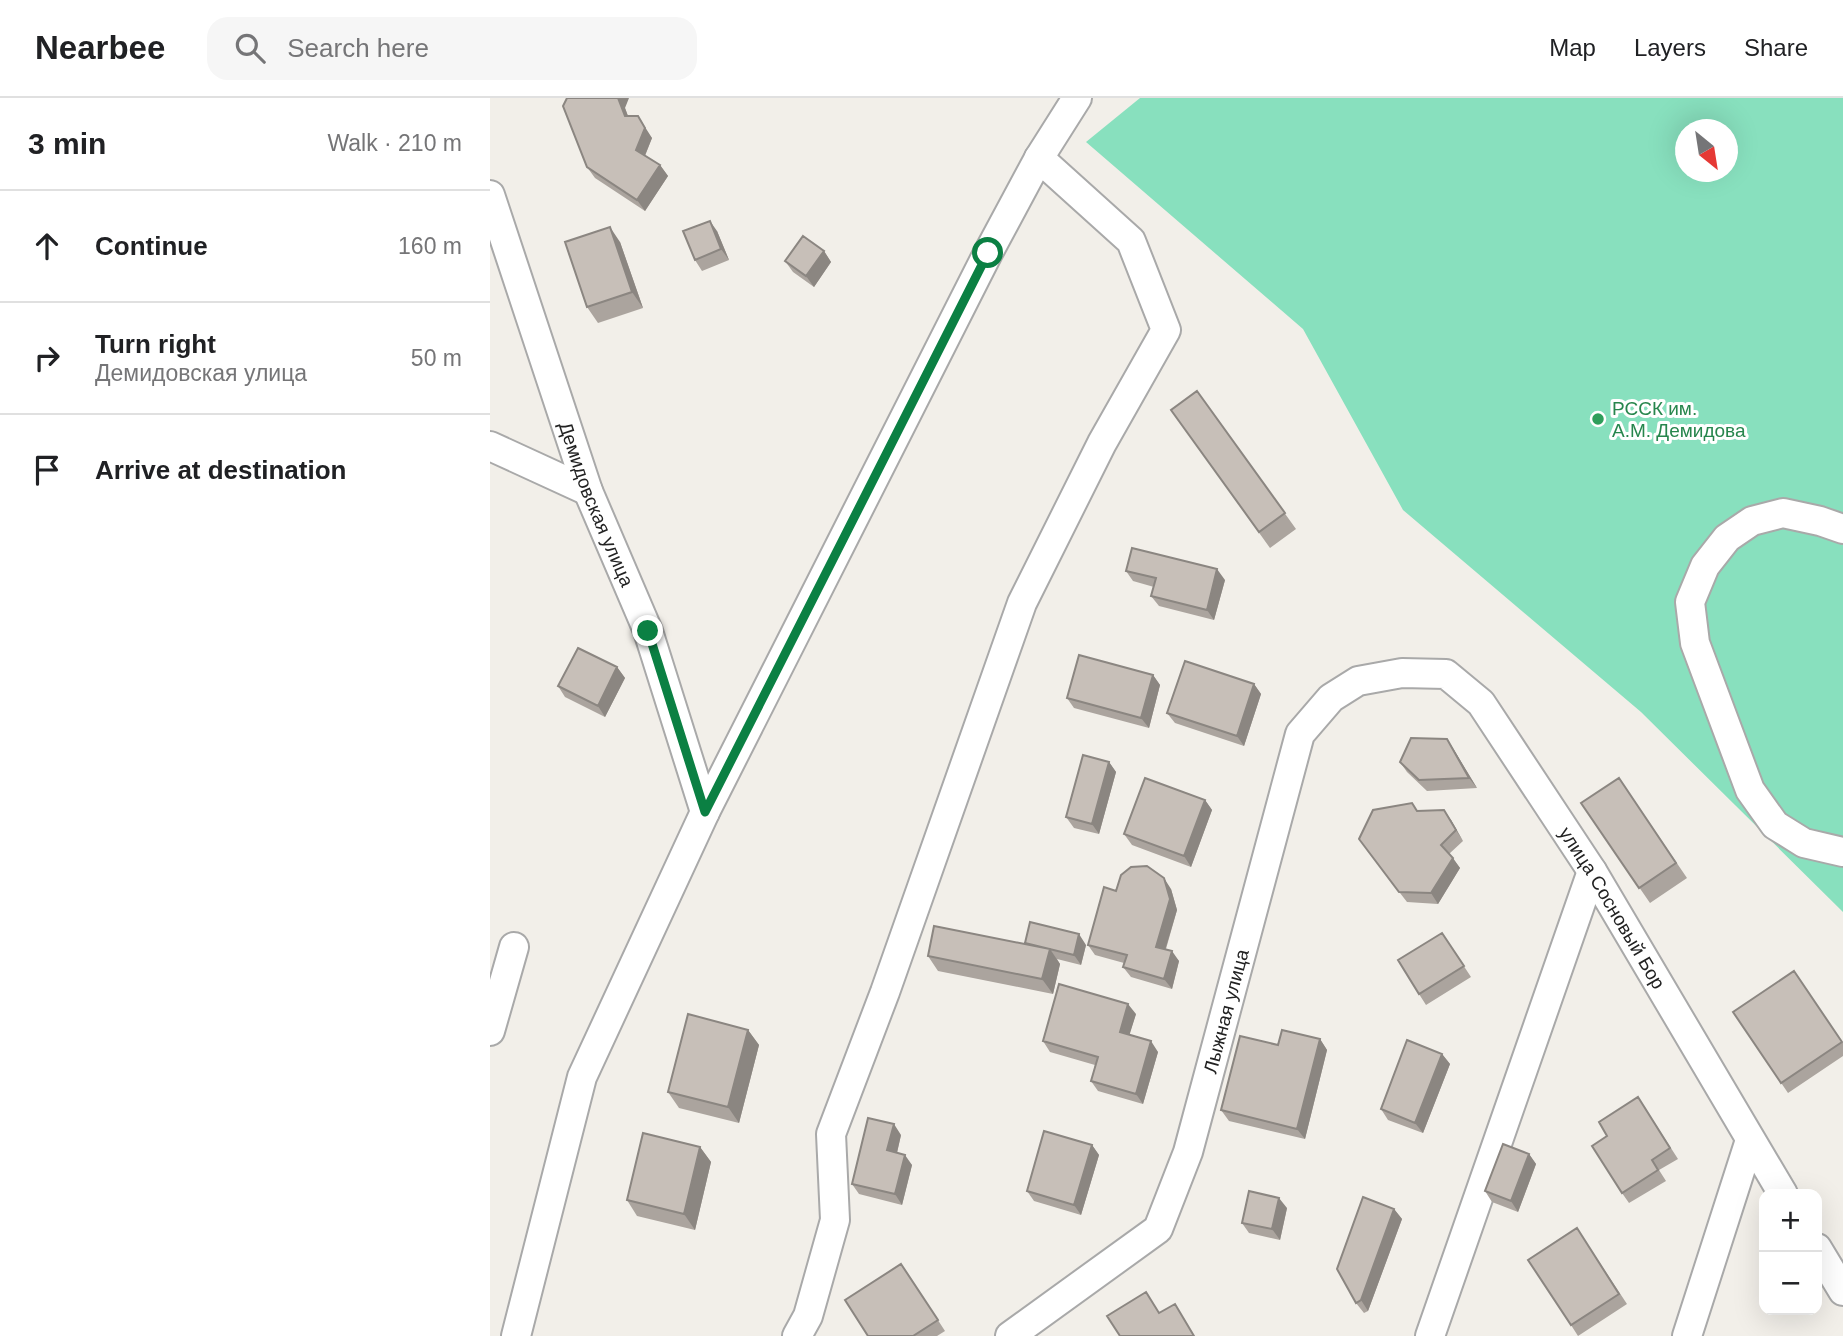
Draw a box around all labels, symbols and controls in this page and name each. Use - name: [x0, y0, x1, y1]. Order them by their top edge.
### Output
- search box: [207, 17, 697, 80]
- text: Nearbee: [35, 29, 165, 66]
- icon: search: [231, 29, 269, 67]
- text: Search here: [287, 33, 429, 63]
- text: Map: [1549, 34, 1596, 61]
- text: Layers: [1634, 34, 1706, 61]
- text: Share: [1744, 34, 1808, 61]
- north arrow: [1675, 119, 1738, 182]
- text: 3 min: [28, 127, 106, 160]
- text: Walk · 210 m: [327, 130, 462, 156]
- icon: ahead: [28, 227, 66, 265]
- text: Continue: [95, 231, 208, 261]
- text: 160 m: [398, 233, 462, 259]
- route start: [972, 237, 1003, 268]
- text: Turn right: [95, 329, 216, 359]
- icon: right: [28, 339, 66, 377]
- text: 50 m: [411, 345, 462, 371]
- text: Демидовская улица: [95, 360, 307, 386]
- place label: РССК им. А.М. Демидова: [1612, 398, 1746, 441]
- marker: РССК им. А.М. Демидова: [1590, 411, 1606, 427]
- street label: Демидовская улица: [555, 419, 638, 590]
- icon: arrive: [28, 451, 66, 489]
- text: Arrive at destination: [95, 455, 346, 485]
- route end: [632, 615, 663, 646]
- street label: улица Сосновый Бор: [1555, 823, 1669, 993]
- street label: Лыжная улица: [1200, 947, 1253, 1076]
- map controls: [1759, 1189, 1822, 1315]
- button: +: [1759, 1189, 1822, 1252]
- button: −: [1759, 1252, 1822, 1315]

